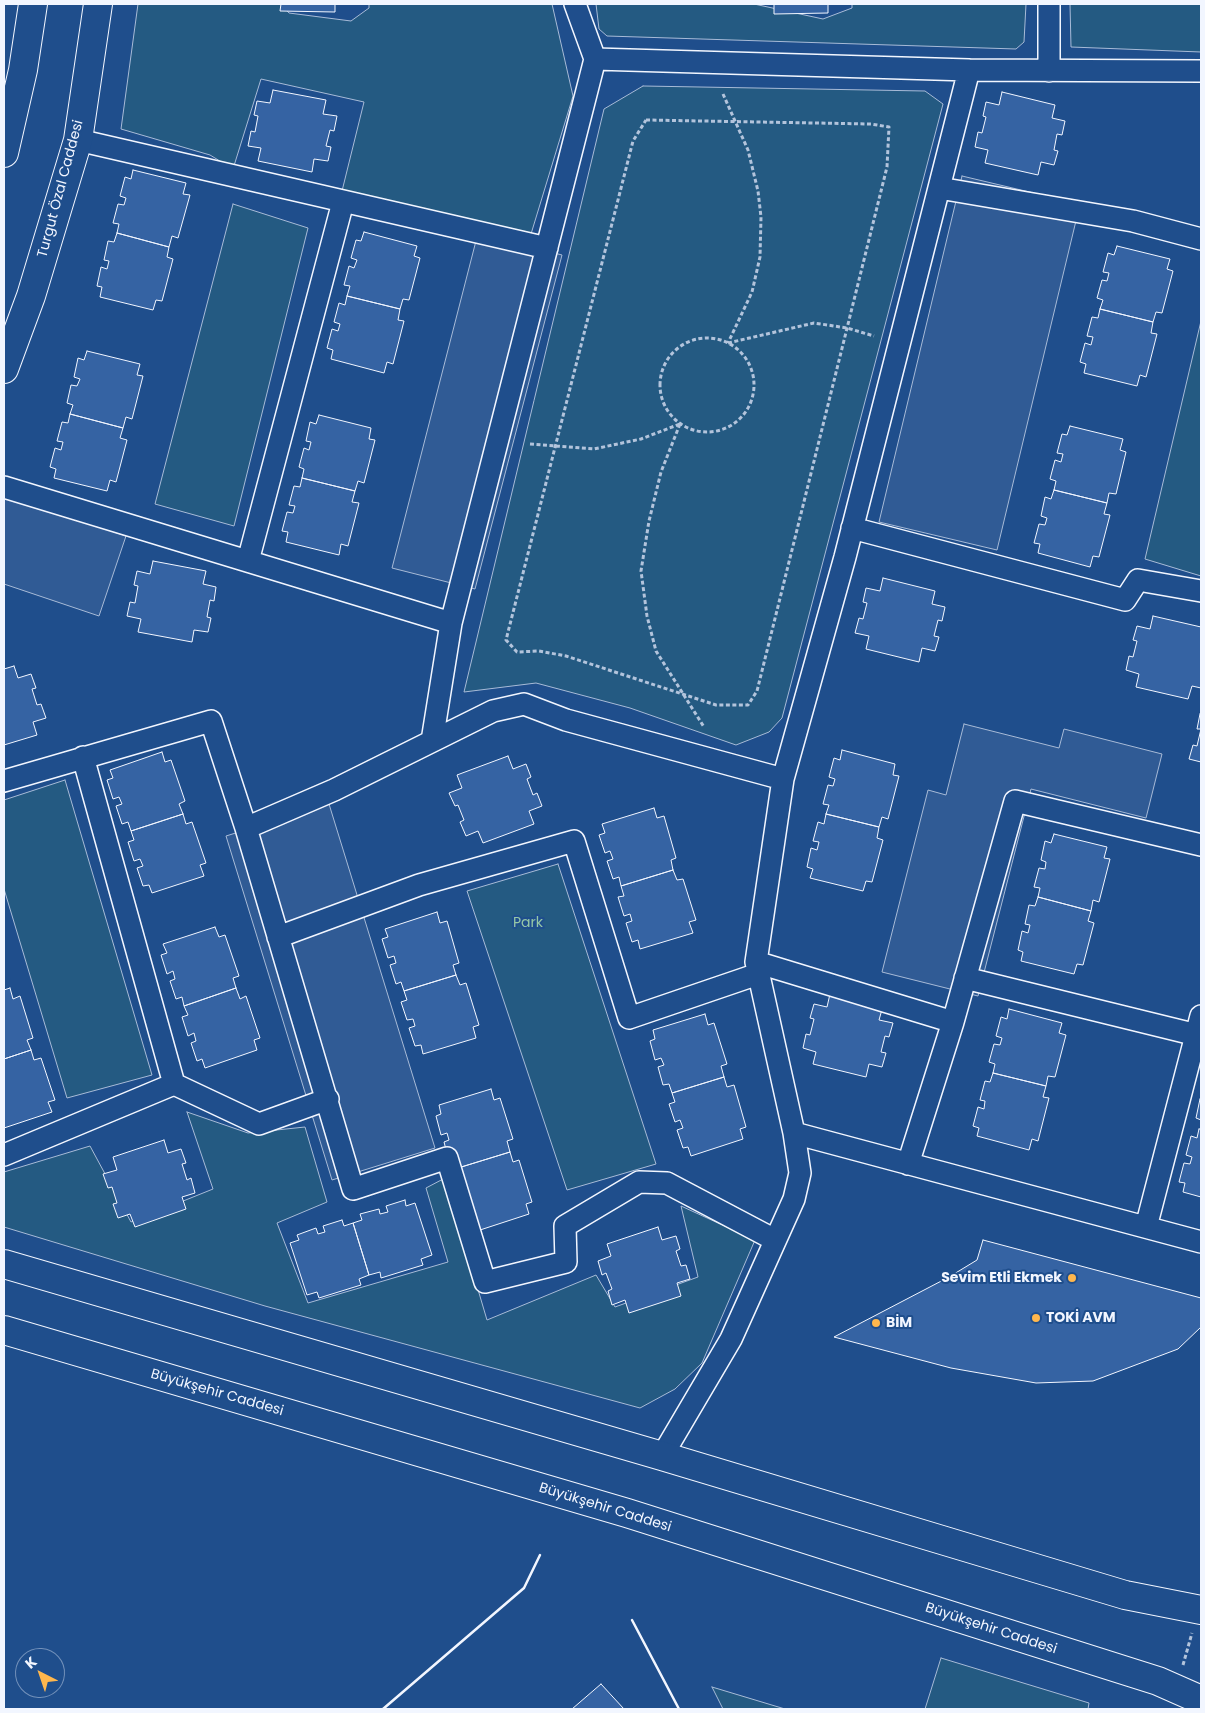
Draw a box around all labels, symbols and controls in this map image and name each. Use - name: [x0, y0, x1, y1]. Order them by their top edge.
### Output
- street label: Turgut Özal Caddesi: [35, 118, 87, 260]
- park label: Park: [513, 915, 543, 931]
- place label: Sevim Etli Ekmek: [941, 1270, 1062, 1286]
- marker: Sevim Etli Ekmek: [1066, 1272, 1078, 1284]
- place label: TOKİ AVM: [1046, 1310, 1116, 1326]
- marker: TOKİ AVM: [1030, 1312, 1042, 1324]
- place label: BİM: [886, 1315, 912, 1331]
- marker: BİM: [870, 1317, 882, 1329]
- street label: Büyükşehir Caddesi: [149, 1366, 285, 1420]
- street label: Büyükşehir Caddesi: [537, 1480, 673, 1536]
- street label: Büyükşehir Caddesi: [923, 1600, 1059, 1658]
- north arrow: [15, 1648, 65, 1698]
- text: K: [21, 1652, 41, 1673]

